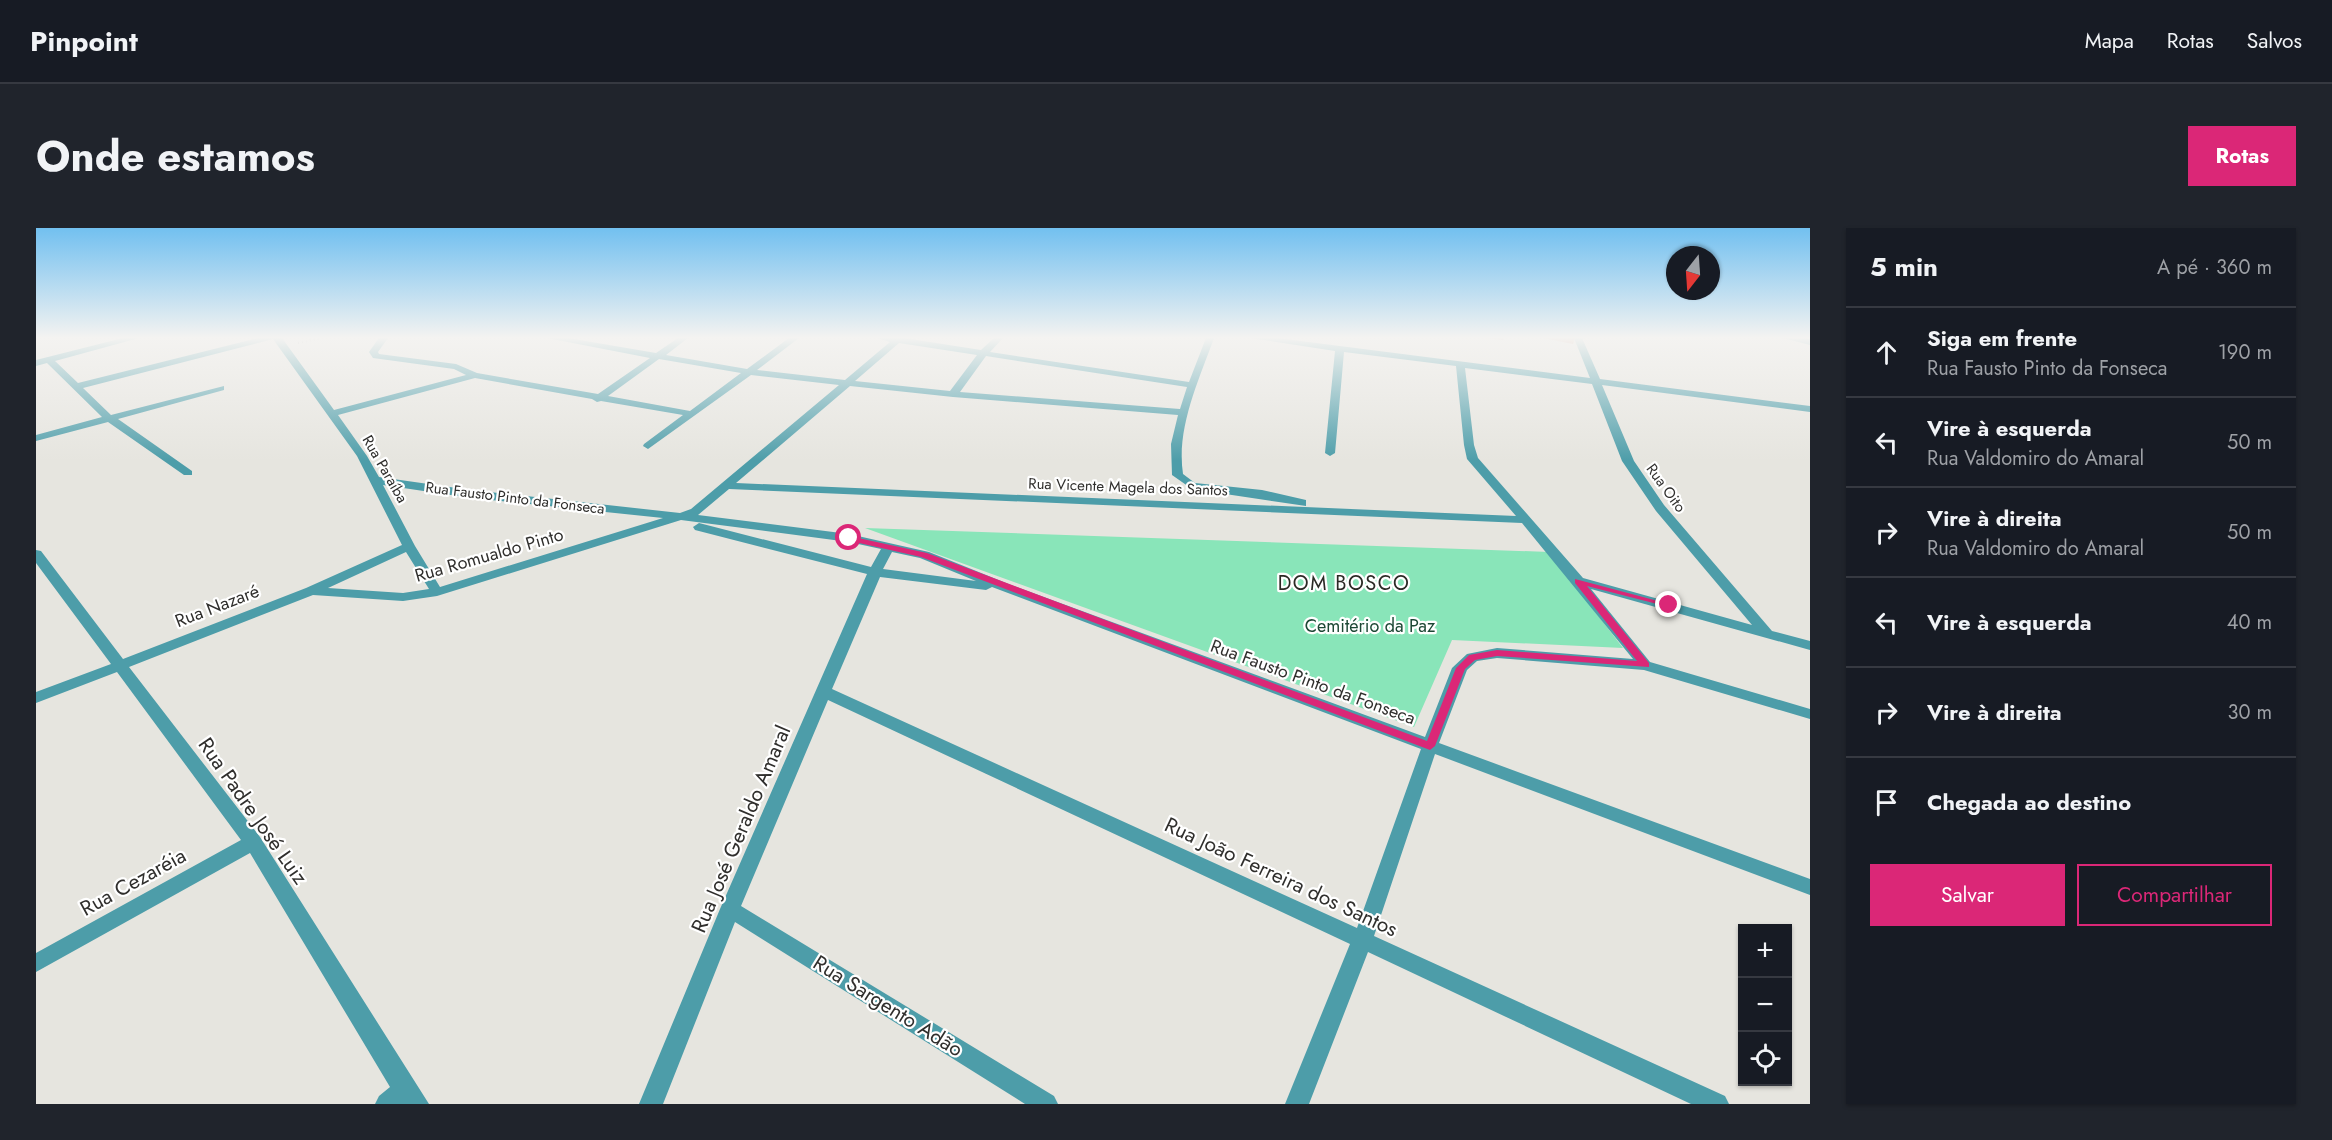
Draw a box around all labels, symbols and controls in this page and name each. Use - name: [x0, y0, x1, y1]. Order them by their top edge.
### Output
- text: Pinpoint: [30, 21, 138, 62]
- text: Mapa: [2085, 26, 2134, 56]
- text: Rotas: [2167, 26, 2214, 56]
- text: Salvos: [2247, 26, 2302, 56]
- text: Onde estamos: [36, 126, 315, 187]
- button: Rotas: [2188, 126, 2296, 186]
- north arrow: [1666, 246, 1720, 300]
- text: 5 min: [1870, 248, 1938, 286]
- text: A pé · 360 m: [2157, 253, 2272, 282]
- text: Siga em frente: [1927, 322, 2077, 354]
- icon: ahead: [1870, 336, 1903, 369]
- text: 190 m: [2218, 338, 2272, 367]
- text: Rua Fausto Pinto da Fonseca: [1927, 354, 2167, 383]
- text: Vire à esquerda: [1927, 412, 2092, 444]
- icon: left: [1870, 426, 1903, 459]
- text: 50 m: [2227, 428, 2272, 457]
- street label: Rua Paraíba: [357, 431, 413, 507]
- text: Rua Valdomiro do Amaral: [1927, 444, 2144, 473]
- street label: Rua Oito: [1641, 459, 1691, 517]
- street label: Rua Vicente Magela dos Santos: [1028, 473, 1228, 501]
- street label: Rua Fausto Pinto da Fonseca: [424, 476, 606, 520]
- text: Vire à direita: [1927, 502, 2062, 534]
- icon: right: [1870, 516, 1903, 549]
- text: 50 m: [2227, 518, 2272, 547]
- street label: Rua Romualdo Pinto: [412, 521, 566, 589]
- route start: [835, 524, 861, 550]
- text: Rua Valdomiro do Amaral: [1927, 534, 2144, 563]
- district label: DOM BOSCO: [1278, 569, 1410, 598]
- street label: Rua Nazaré: [171, 578, 263, 634]
- route end: [1655, 591, 1681, 617]
- icon: left: [1870, 606, 1903, 639]
- text: Vire à esquerda: [1927, 606, 2092, 638]
- text: 40 m: [2227, 608, 2272, 637]
- park label: Cemitério da Paz: [1305, 613, 1436, 639]
- street label: Rua Fausto Pinto da Fonseca: [1207, 633, 1419, 731]
- icon: right: [1870, 696, 1903, 729]
- text: Vire à direita: [1927, 696, 2062, 728]
- text: 30 m: [2227, 698, 2272, 727]
- street label: Rua José Geraldo Amaral: [684, 721, 798, 937]
- street label: Rua Padre José Luiz: [191, 731, 315, 891]
- icon: arrive: [1870, 786, 1903, 819]
- text: Chegada ao destino: [1927, 786, 2131, 818]
- street label: Rua João Ferreira dos Santos: [1160, 810, 1402, 944]
- street label: Rua Cezaréia: [75, 840, 191, 924]
- button: Salvar: [1870, 864, 2065, 926]
- button: Compartilhar: [2077, 864, 2272, 926]
- map controls: [1738, 924, 1792, 1086]
- button: +: [1738, 924, 1792, 978]
- street label: Rua Sargento Adão: [807, 948, 969, 1064]
- button: −: [1738, 978, 1792, 1032]
- button: locate: [1738, 1032, 1792, 1086]

